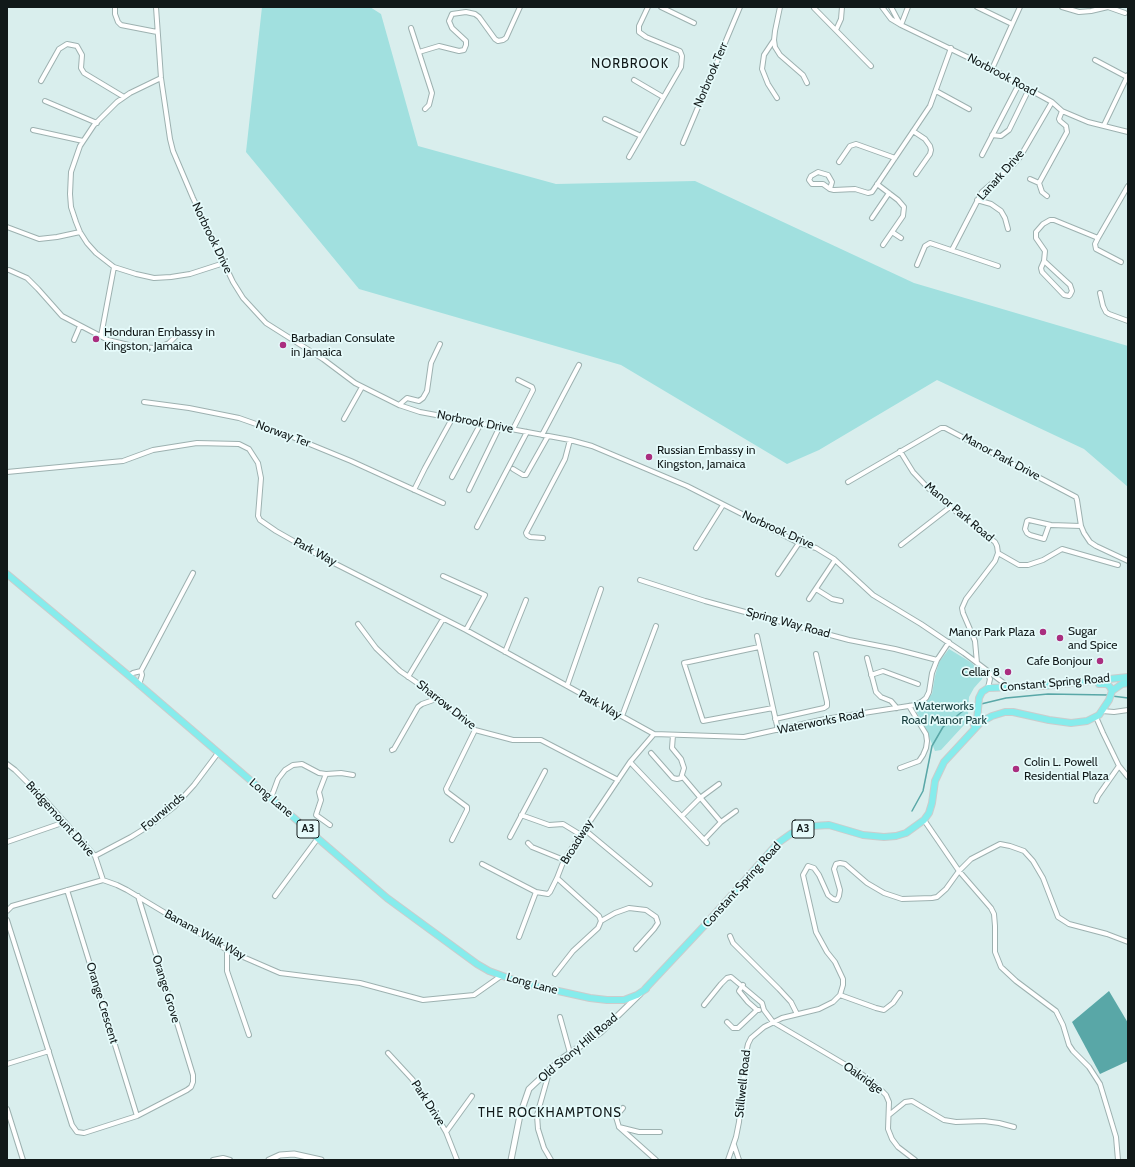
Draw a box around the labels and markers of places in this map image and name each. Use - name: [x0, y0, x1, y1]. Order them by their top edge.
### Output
- place label: Honduran Embassy in Kingston, Jamaica: [104, 325, 215, 353]
- place label: Barbadian Consulate in Jamaica: [291, 331, 395, 359]
- marker: Honduran Embassy in Kingston, Jamaica: [91, 334, 101, 344]
- marker: Barbadian Consulate in Jamaica: [278, 340, 288, 350]
- place label: Russian Embassy in Kingston, Jamaica: [657, 443, 755, 471]
- marker: Russian Embassy in Kingston, Jamaica: [644, 452, 654, 462]
- place label: Sugar and Spice: [1068, 624, 1117, 652]
- place label: Manor Park Plaza: [949, 625, 1035, 639]
- marker: Manor Park Plaza: [1038, 627, 1048, 637]
- marker: Sugar and Spice: [1055, 633, 1065, 643]
- place label: Cafe Bonjour: [1027, 654, 1092, 668]
- marker: Cafe Bonjour: [1095, 656, 1105, 666]
- place label: Cellar 8: [961, 665, 1000, 679]
- marker: Cellar 8: [1003, 667, 1013, 677]
- place label: Colin L. Powell Residential Plaza: [1024, 755, 1109, 783]
- marker: Colin L. Powell Residential Plaza: [1011, 764, 1021, 774]

